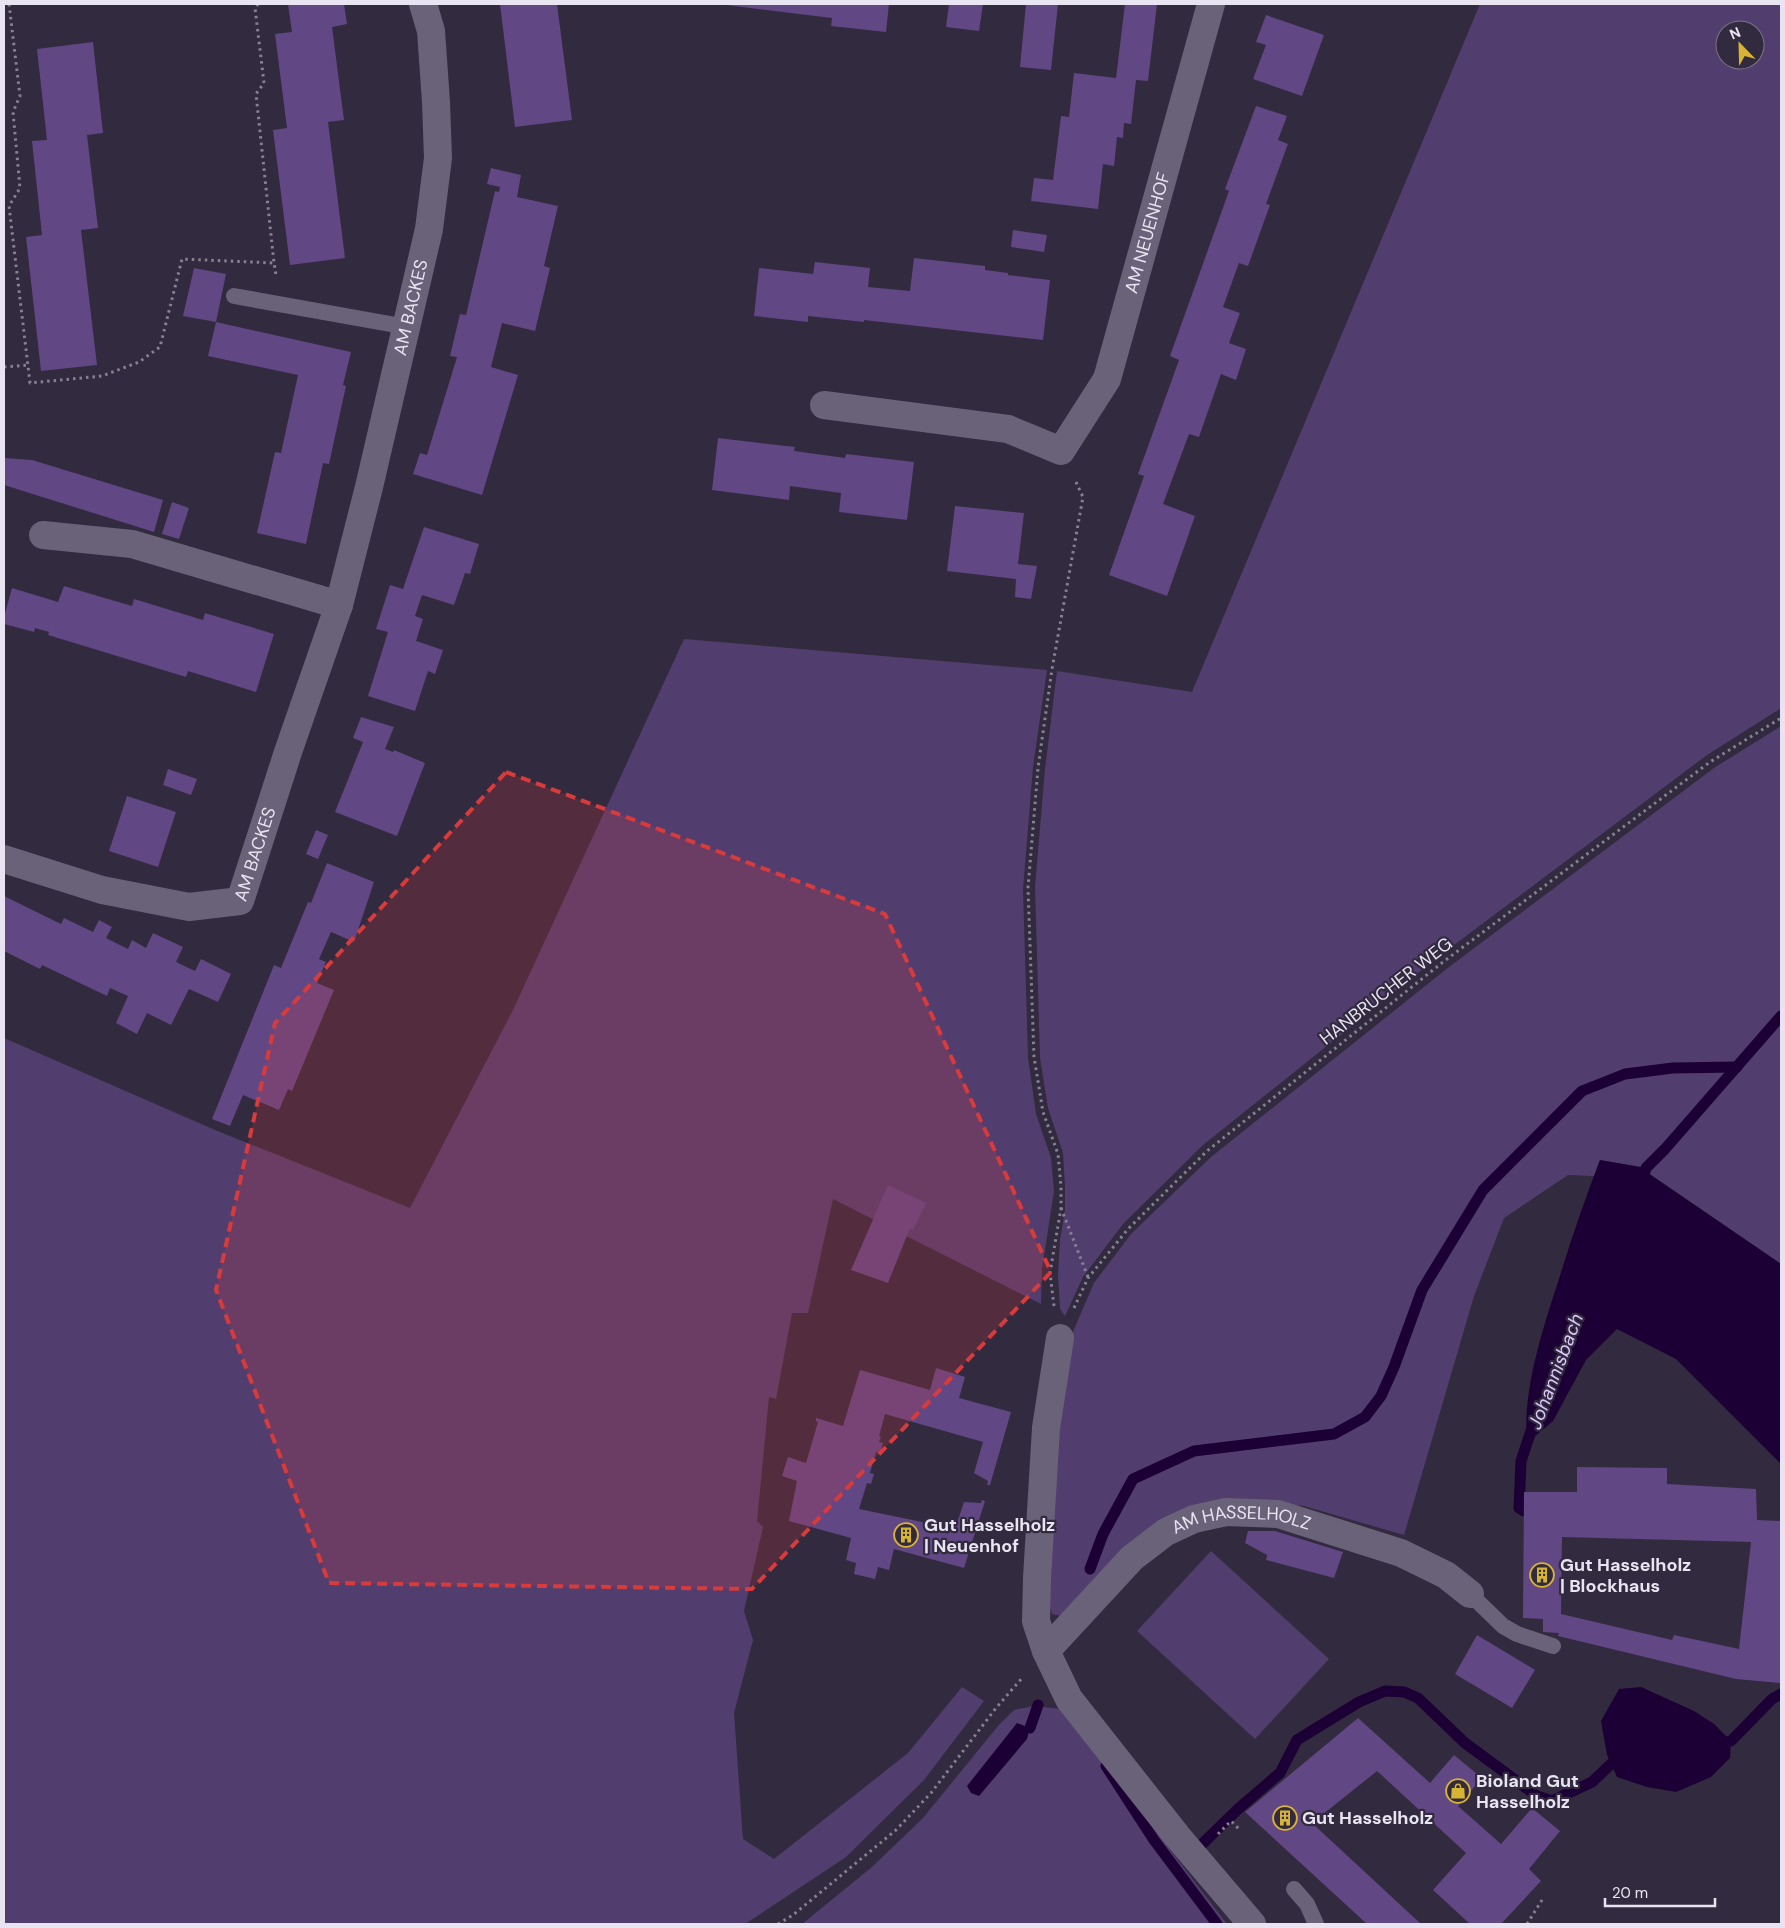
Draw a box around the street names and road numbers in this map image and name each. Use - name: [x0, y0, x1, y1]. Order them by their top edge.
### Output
- street label: AM NEUENHOF: [1119, 169, 1176, 296]
- street label: AM BACKES: [388, 257, 434, 358]
- street label: AM BACKES: [229, 804, 282, 904]
- street label: HANBRUCHER WEG: [1315, 932, 1457, 1050]
- street label: AM HASSELHOLZ: [1168, 1500, 1314, 1540]

